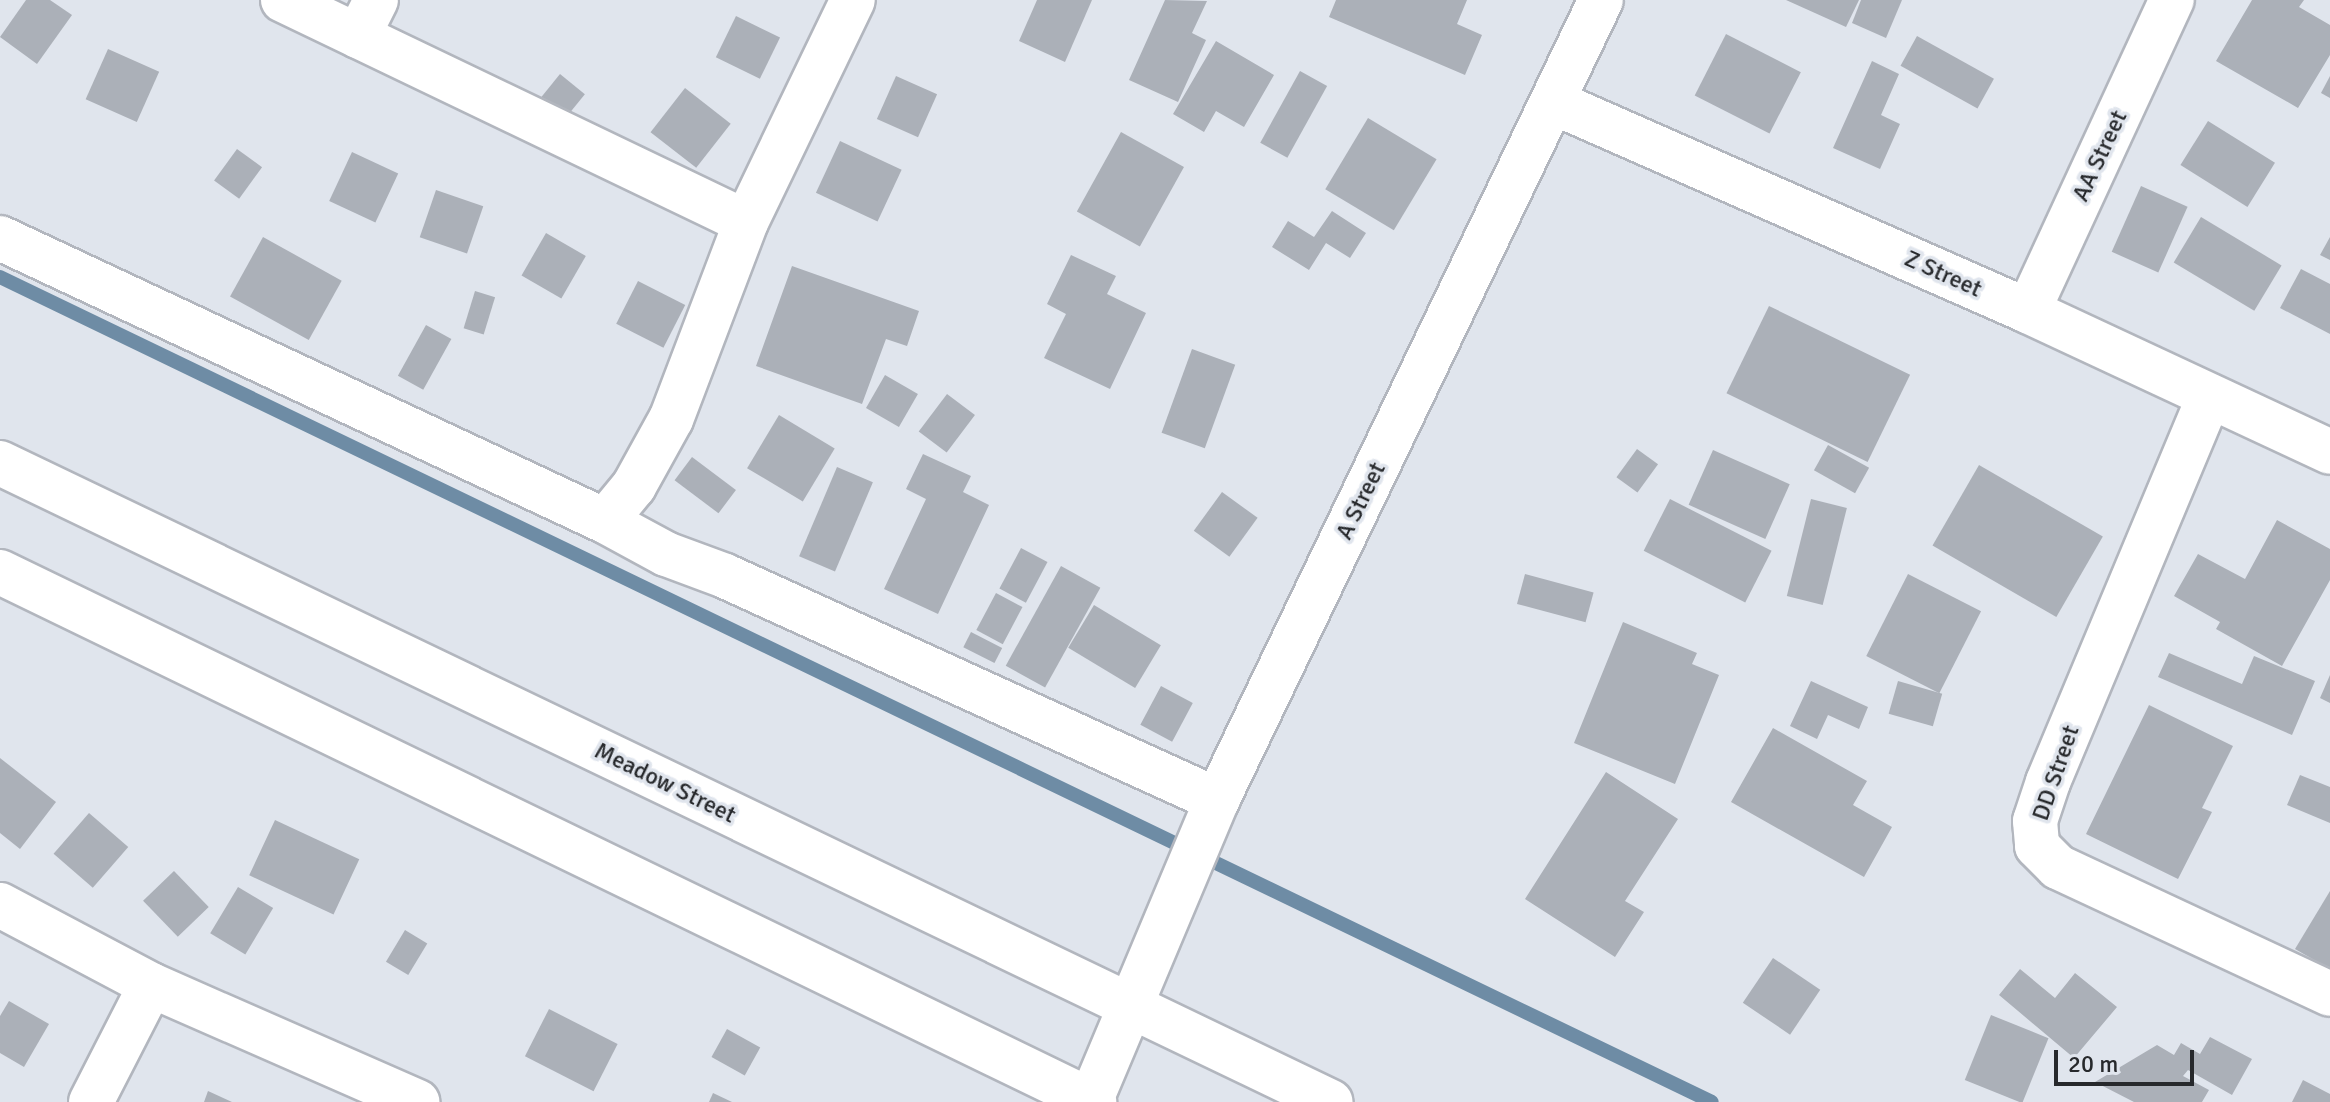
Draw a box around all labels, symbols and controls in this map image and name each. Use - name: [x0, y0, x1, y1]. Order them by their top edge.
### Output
- street label: AA Street: [2066, 106, 2134, 206]
- street label: Z Street: [1900, 244, 1986, 304]
- street label: A Street: [1330, 458, 1392, 544]
- street label: DD Street: [2026, 722, 2086, 824]
- street label: Meadow Street: [590, 736, 740, 830]
- scale bar: [2058, 1034, 2198, 1084]
- text: 20 m: [2068, 1049, 2118, 1079]

